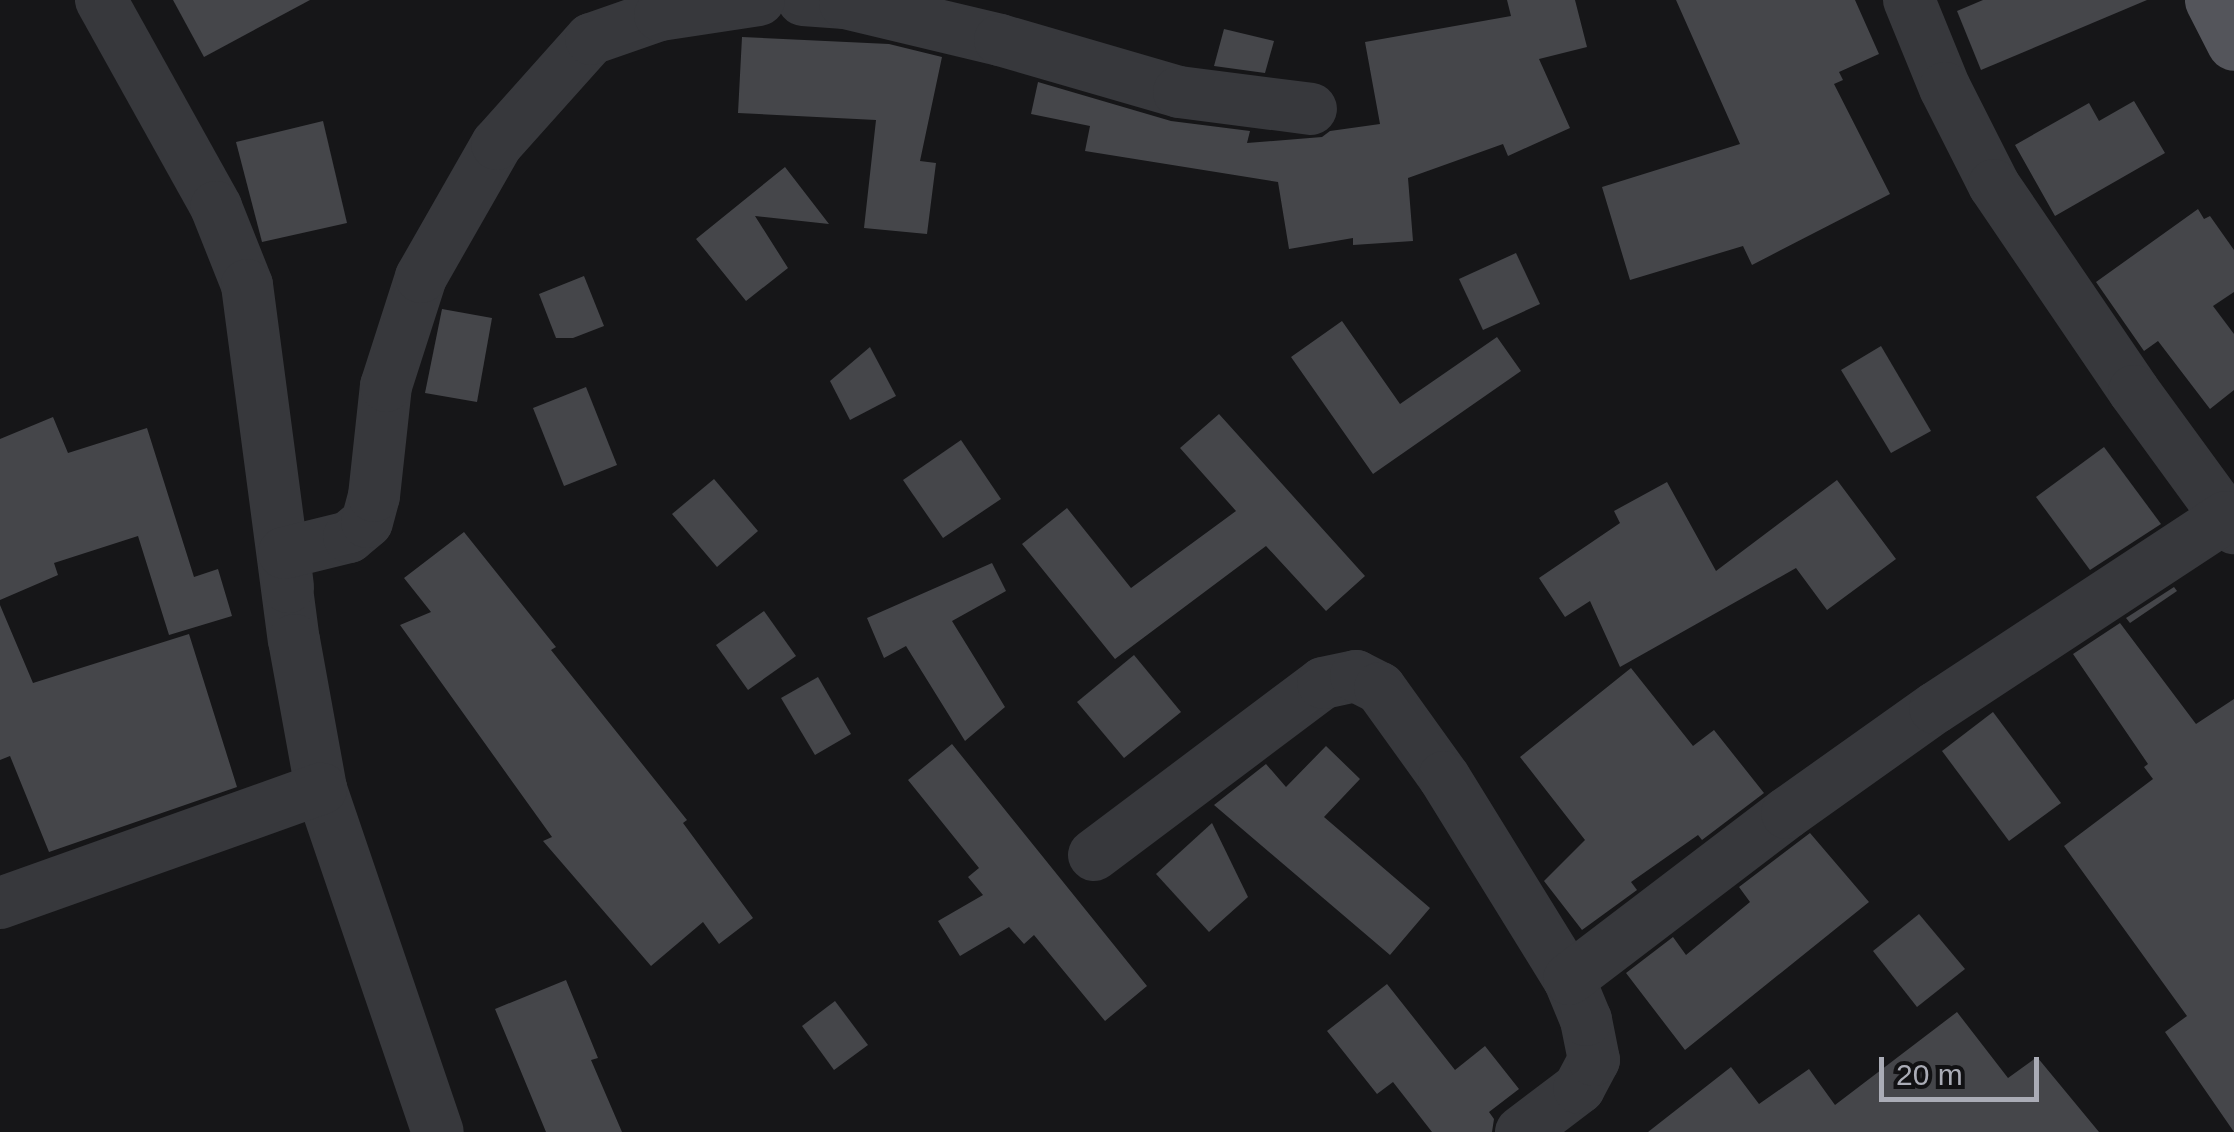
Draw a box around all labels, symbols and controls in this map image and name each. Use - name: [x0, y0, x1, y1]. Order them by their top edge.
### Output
- scale bar: [1884, 1037, 2044, 1099]
- text: 20 m: [1896, 1058, 1963, 1091]

